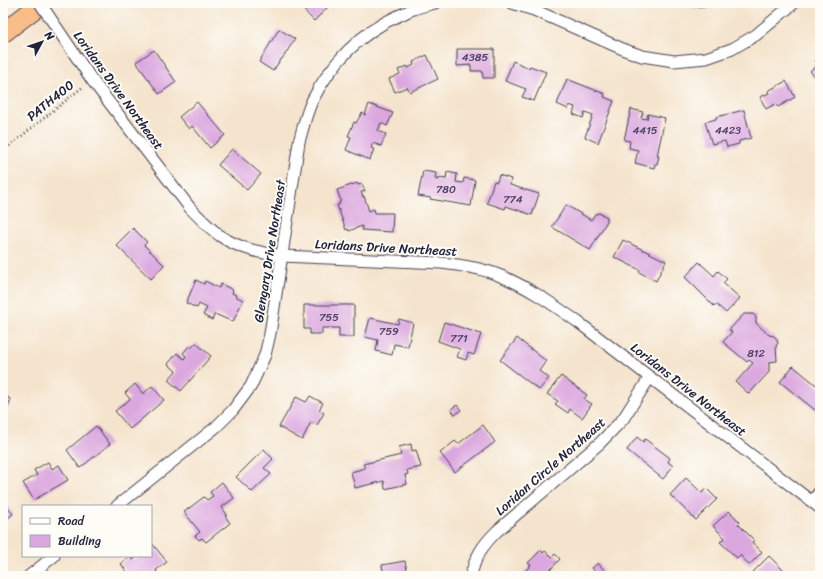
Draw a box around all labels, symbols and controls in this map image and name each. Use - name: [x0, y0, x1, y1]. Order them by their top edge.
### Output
- north arrow: [22, 22, 62, 62]
- text: N: [39, 26, 59, 45]
- street label: Loridans Drive Northeast: [67, 26, 170, 155]
- house number: 4385: [462, 48, 488, 67]
- street label: PATH400: [21, 74, 79, 127]
- house number: 4415: [632, 121, 658, 140]
- house number: 4423: [715, 121, 741, 140]
- street label: Glengary Drive Northeast: [247, 177, 292, 324]
- house number: 780: [436, 180, 456, 199]
- house number: 774: [503, 190, 523, 209]
- street label: Loridans Drive Northeast: [314, 232, 458, 263]
- house number: 755: [319, 308, 339, 327]
- house number: 759: [379, 322, 399, 341]
- house number: 771: [450, 329, 468, 348]
- street label: Loridans Drive Northeast: [626, 336, 752, 442]
- house number: 812: [747, 344, 766, 363]
- street label: Loridan Circle Northeast: [490, 411, 611, 521]
- legend: [22, 505, 152, 557]
- text: Road: [58, 510, 85, 532]
- text: Building: [58, 530, 101, 552]

